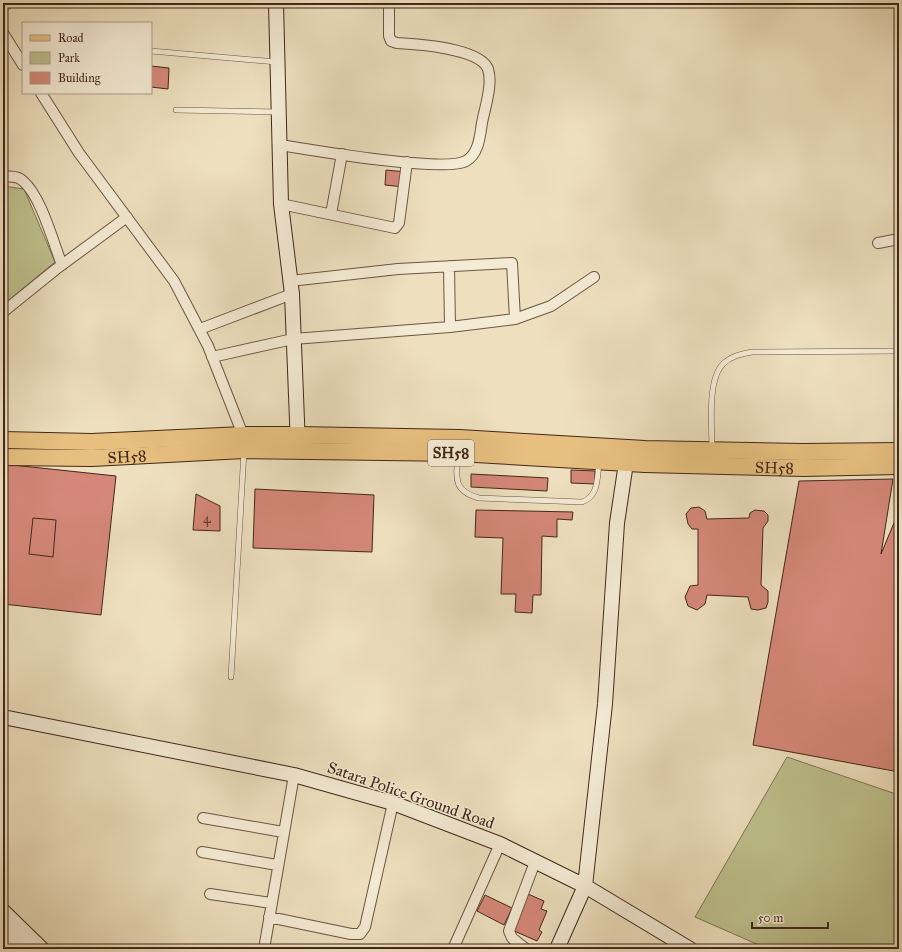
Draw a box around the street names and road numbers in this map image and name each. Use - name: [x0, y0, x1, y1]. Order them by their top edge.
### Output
- road number: SH58: [428, 440, 474, 466]
- street label: SH58: [107, 446, 147, 467]
- street label: SH58: [755, 457, 794, 477]
- street label: Satara Police Ground Road: [325, 757, 497, 833]

